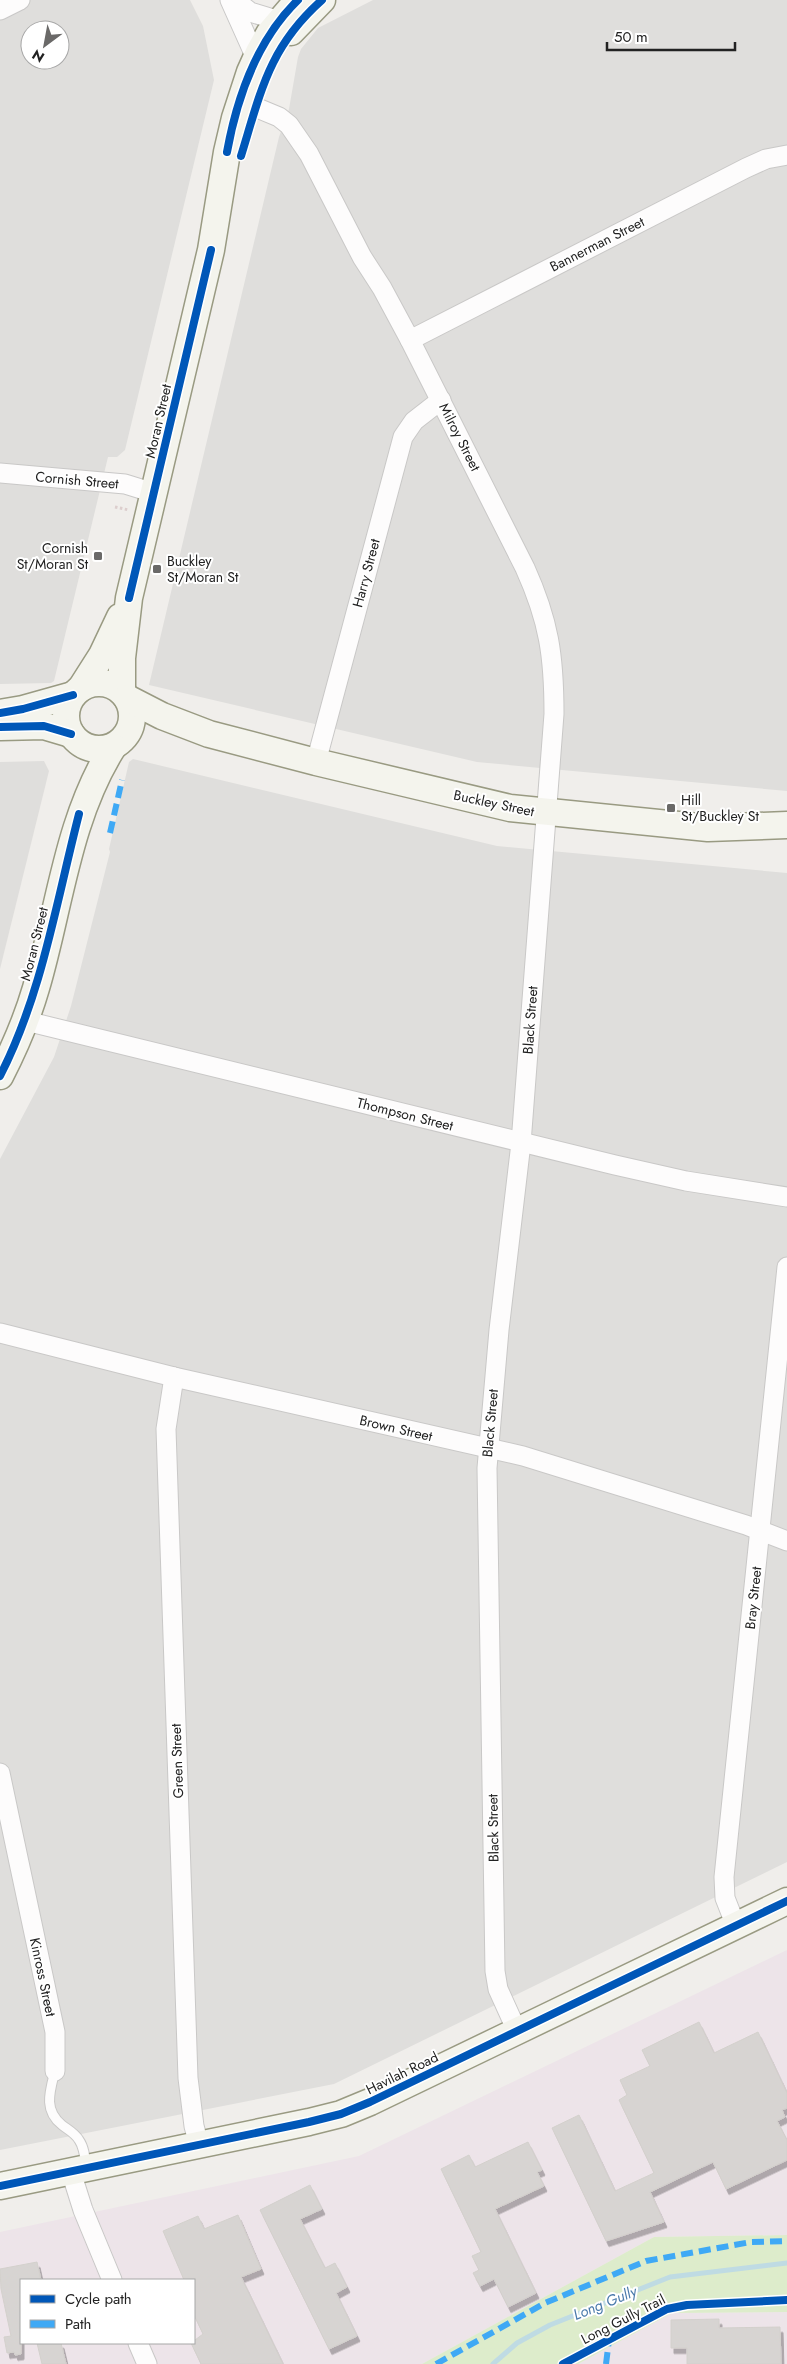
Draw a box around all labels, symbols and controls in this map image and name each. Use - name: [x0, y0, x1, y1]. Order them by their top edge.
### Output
- north arrow: [20, 20, 70, 70]
- scale bar: [607, 20, 734, 52]
- text: 50 m: [614, 26, 648, 48]
- text: N: [28, 45, 48, 67]
- street label: Bannerman Street: [546, 211, 648, 276]
- street label: Moran Street: [140, 381, 176, 460]
- street label: Milroy Street: [434, 399, 486, 475]
- street label: Cornish Street: [34, 466, 120, 494]
- street label: Harry Street: [347, 536, 385, 610]
- place label: Cornish St/Moran St: [17, 538, 89, 574]
- marker: Cornish St/Moran St: [92, 550, 104, 562]
- place label: Buckley St/Moran St: [167, 551, 239, 587]
- marker: Buckley St/Moran St: [151, 563, 163, 575]
- street label: Buckley Street: [452, 785, 537, 821]
- place label: Hill St/Buckley St: [681, 790, 760, 826]
- marker: Hill St/Buckley St: [665, 802, 677, 814]
- street label: Moran Street: [15, 904, 53, 983]
- street label: Black Street: [518, 985, 542, 1055]
- street label: Thompson Street: [355, 1092, 456, 1136]
- street label: Black Street: [477, 1388, 503, 1458]
- street label: Brown Street: [358, 1410, 435, 1446]
- street label: Bray Street: [740, 1565, 766, 1630]
- street label: Green Street: [166, 1723, 188, 1799]
- street label: Black Street: [482, 1793, 504, 1862]
- street label: Kinross Street: [25, 1936, 61, 2019]
- street label: Havilah Road: [362, 2047, 442, 2099]
- legend: [20, 2279, 195, 2344]
- water label: Long Gully: [570, 2280, 642, 2326]
- text: Cycle path: [65, 2288, 132, 2310]
- street label: Long Gully Trail: [577, 2289, 669, 2349]
- text: Path: [65, 2313, 91, 2335]

